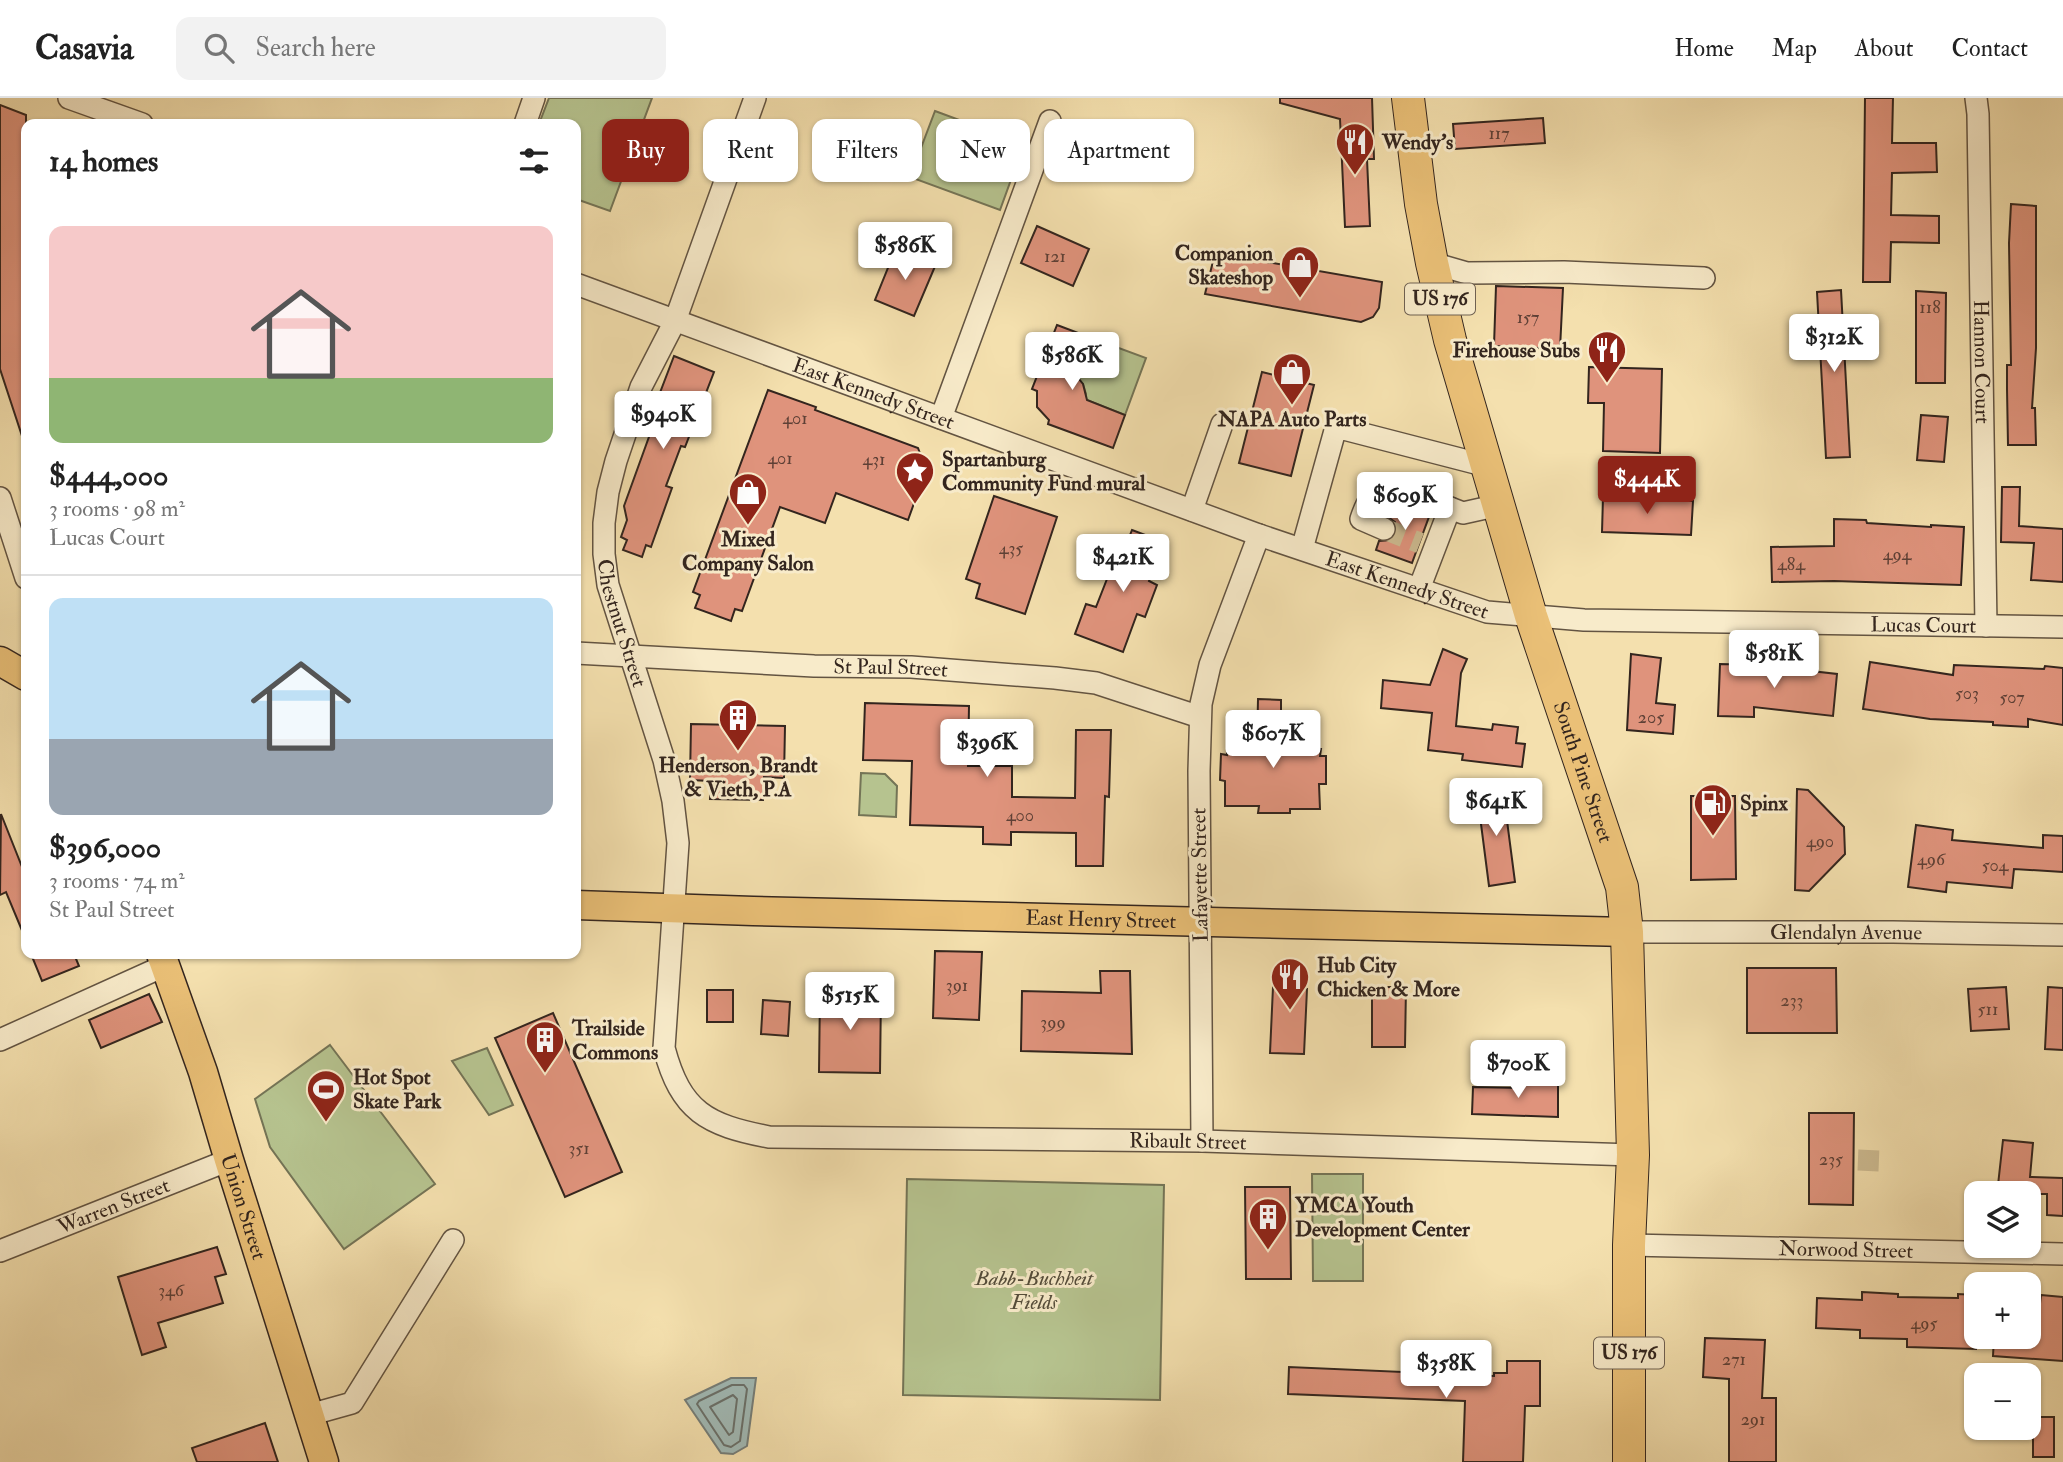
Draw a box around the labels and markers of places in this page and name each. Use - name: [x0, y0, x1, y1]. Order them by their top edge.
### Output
- restaurant icon: Wendy's: [1334, 121, 1376, 176]
- place label: Wendy's: [1381, 129, 1453, 156]
- pin: $586K: [856, 222, 954, 282]
- place label: Companion Skateshop: [1175, 240, 1273, 291]
- shop icon: Companion Skateshop: [1279, 244, 1321, 299]
- pin: $312K: [1785, 314, 1883, 374]
- restaurant icon: Firehouse Subs: [1586, 329, 1628, 384]
- pin: $586K: [1023, 332, 1121, 392]
- place label: Firehouse Subs: [1453, 337, 1580, 364]
- shop icon: NAPA Auto Parts: [1271, 351, 1313, 406]
- pin: $940K: [614, 392, 712, 451]
- place label: NAPA Auto Parts: [1217, 406, 1366, 433]
- place label: Spartanburg Community Fund mural: [942, 446, 1146, 497]
- place icon: Spartanburg Community Fund mural: [894, 450, 936, 505]
- pin: $444K: [1598, 456, 1696, 516]
- shop icon: Mixed Company Salon: [727, 471, 769, 526]
- pin: $609K: [1356, 472, 1454, 532]
- place label: Mixed Company Salon: [682, 526, 814, 577]
- pin: $421K: [1074, 534, 1172, 594]
- pin: $581K: [1725, 630, 1823, 690]
- building icon: Henderson, Brandt & Vieth, P.A: [717, 697, 759, 752]
- pin: $607K: [1224, 710, 1322, 770]
- pin: $396K: [938, 720, 1036, 779]
- place label: Henderson, Brandt & Vieth, P.A: [659, 752, 818, 803]
- pin: $641K: [1447, 778, 1545, 838]
- fuel station icon: Spinx: [1692, 782, 1734, 837]
- place label: Spinx: [1740, 790, 1789, 817]
- place label: Hub City Chicken & More: [1317, 952, 1460, 1003]
- restaurant icon: Hub City Chicken & More: [1269, 956, 1311, 1011]
- pin: $515K: [801, 972, 899, 1032]
- place label: Trailside Commons: [571, 1015, 658, 1066]
- building icon: Trailside Commons: [524, 1019, 566, 1074]
- pin: $700K: [1469, 1040, 1567, 1100]
- place label: Hot Spot Skate Park: [353, 1064, 442, 1115]
- sports icon: Hot Spot Skate Park: [305, 1068, 347, 1123]
- place label: YMCA Youth Development Center: [1294, 1192, 1471, 1243]
- building icon: YMCA Youth Development Center: [1247, 1196, 1289, 1251]
- pin: $358K: [1397, 1340, 1495, 1400]

